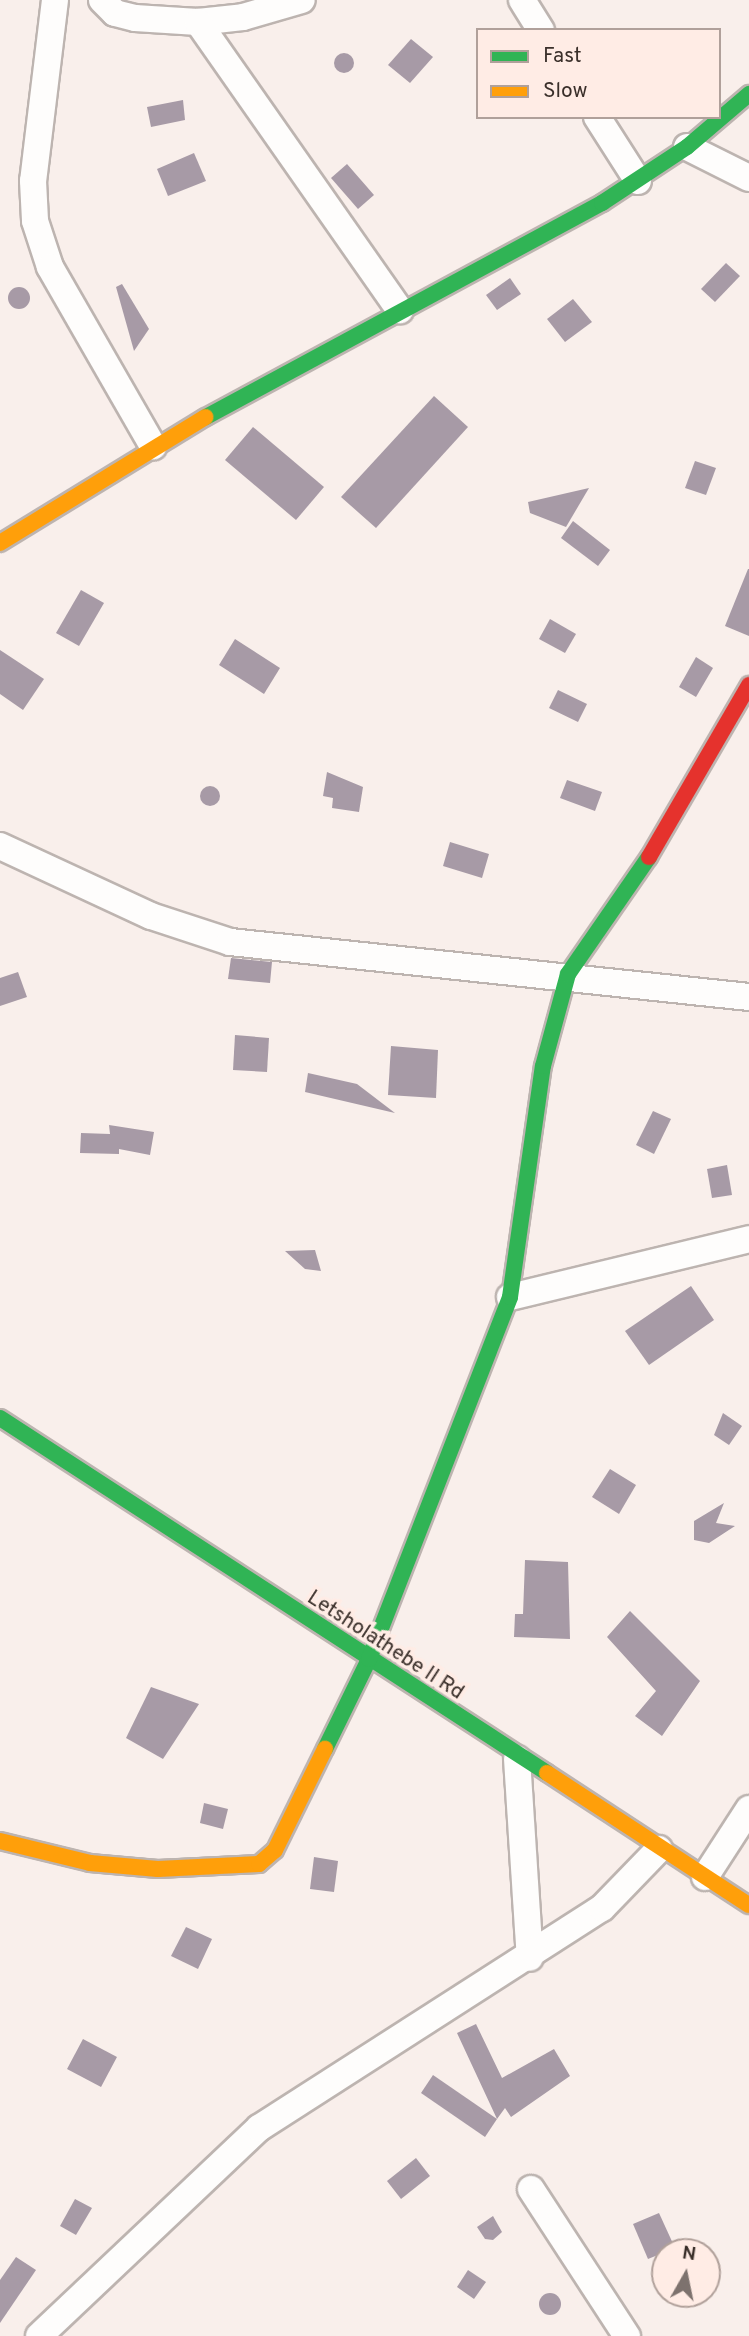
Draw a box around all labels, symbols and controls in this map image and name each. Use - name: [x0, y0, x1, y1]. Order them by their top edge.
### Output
- legend: [476, 28, 721, 119]
- text: Fast: [543, 43, 582, 70]
- text: Slow: [543, 78, 588, 105]
- street label: Letsholathebe II Rd: [302, 1586, 468, 1706]
- north arrow: [651, 2238, 721, 2308]
- text: N: [680, 2241, 698, 2267]

